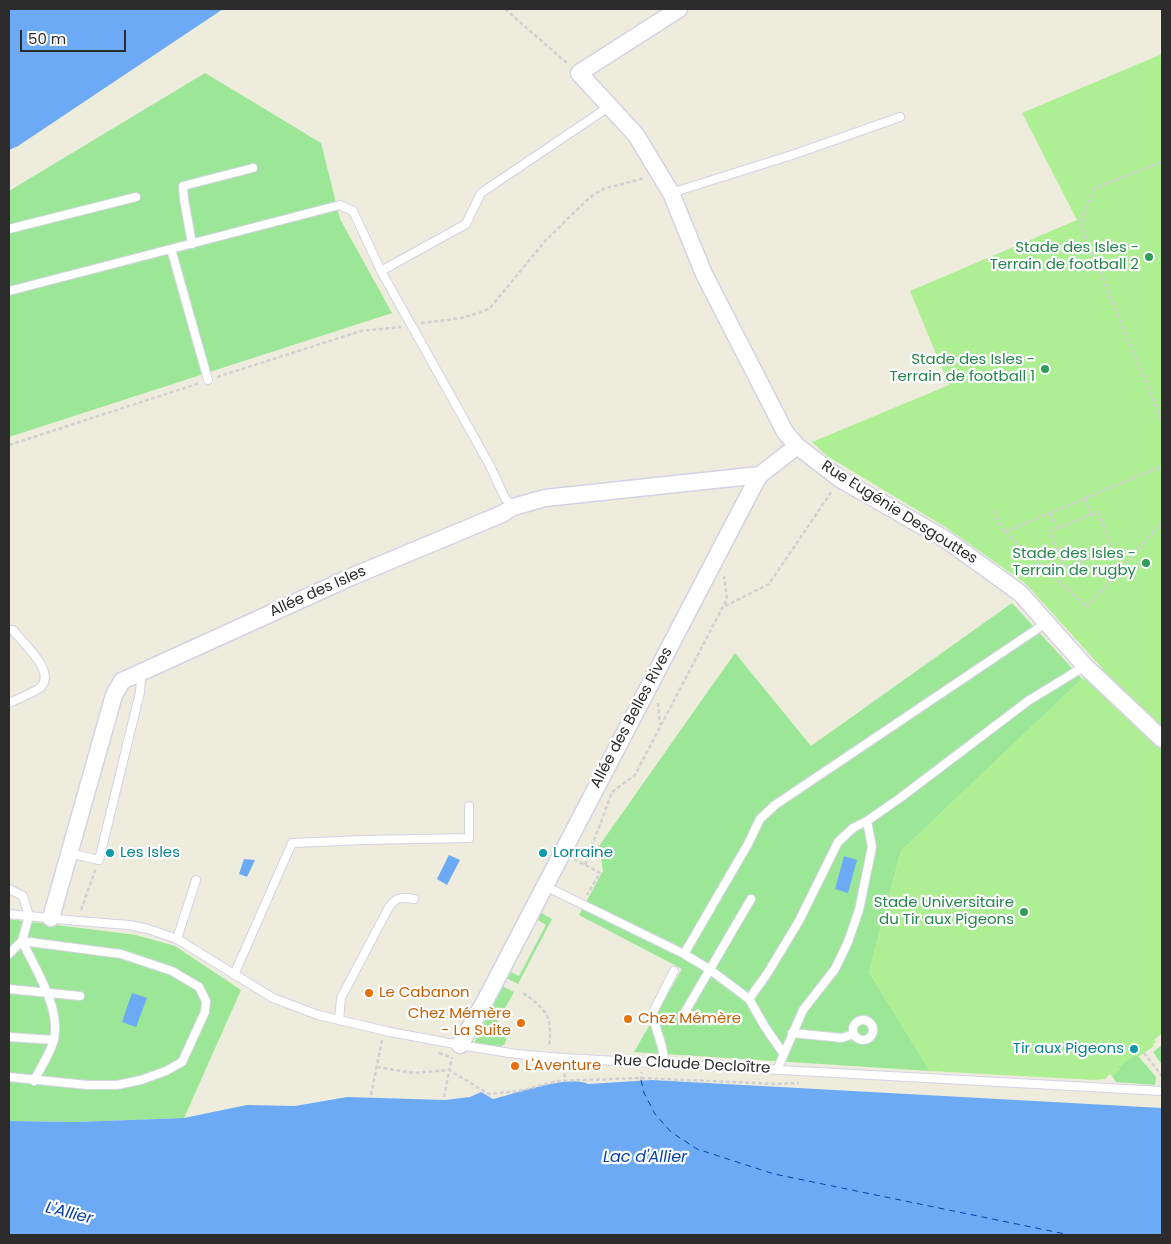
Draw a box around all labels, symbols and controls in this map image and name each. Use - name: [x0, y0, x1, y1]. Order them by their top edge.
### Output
- scale bar: [22, 20, 129, 52]
- text: 50 m: [28, 28, 66, 49]
- place label: Stade des Isles - Terrain de football 2: [990, 239, 1139, 274]
- marker: Stade des Isles - Terrain de football 2: [1143, 251, 1155, 263]
- place label: Stade des Isles - Terrain de football 1: [889, 351, 1035, 386]
- marker: Stade des Isles - Terrain de football 1: [1039, 363, 1051, 375]
- street label: Rue Eugénie Desgouttes: [818, 458, 980, 568]
- place label: Stade des Isles - Terrain de rugby: [1012, 545, 1136, 580]
- marker: Stade des Isles - Terrain de rugby: [1140, 557, 1152, 569]
- street label: Allée des Isles: [267, 563, 369, 621]
- street label: Allée des Belles Rives: [587, 645, 677, 791]
- place label: Les Isles: [120, 844, 180, 862]
- place label: Lorraine: [553, 844, 613, 862]
- marker: Les Isles: [104, 847, 116, 859]
- marker: Lorraine: [537, 847, 549, 859]
- place label: Stade Universitaire du Tir aux Pigeons: [874, 894, 1014, 929]
- marker: Stade Universitaire du Tir aux Pigeons: [1018, 906, 1030, 918]
- place label: Le Cabanon: [379, 984, 470, 1002]
- marker: Le Cabanon: [363, 987, 375, 999]
- place label: Chez Mémère - La Suite: [408, 1005, 511, 1040]
- place label: Chez Mémère: [638, 1010, 741, 1028]
- marker: Chez Mémère: [622, 1013, 634, 1025]
- marker: Chez Mémère - La Suite: [515, 1017, 527, 1029]
- place label: Tir aux Pigeons: [1013, 1040, 1124, 1058]
- marker: Tir aux Pigeons: [1128, 1043, 1140, 1055]
- street label: Rue Claude Decloître: [613, 1052, 771, 1078]
- place label: L'Aventure: [525, 1057, 601, 1075]
- marker: L'Aventure: [509, 1060, 521, 1072]
- water label: Lac d'Allier: [603, 1148, 687, 1168]
- water label: L'Allier: [43, 1199, 95, 1229]

